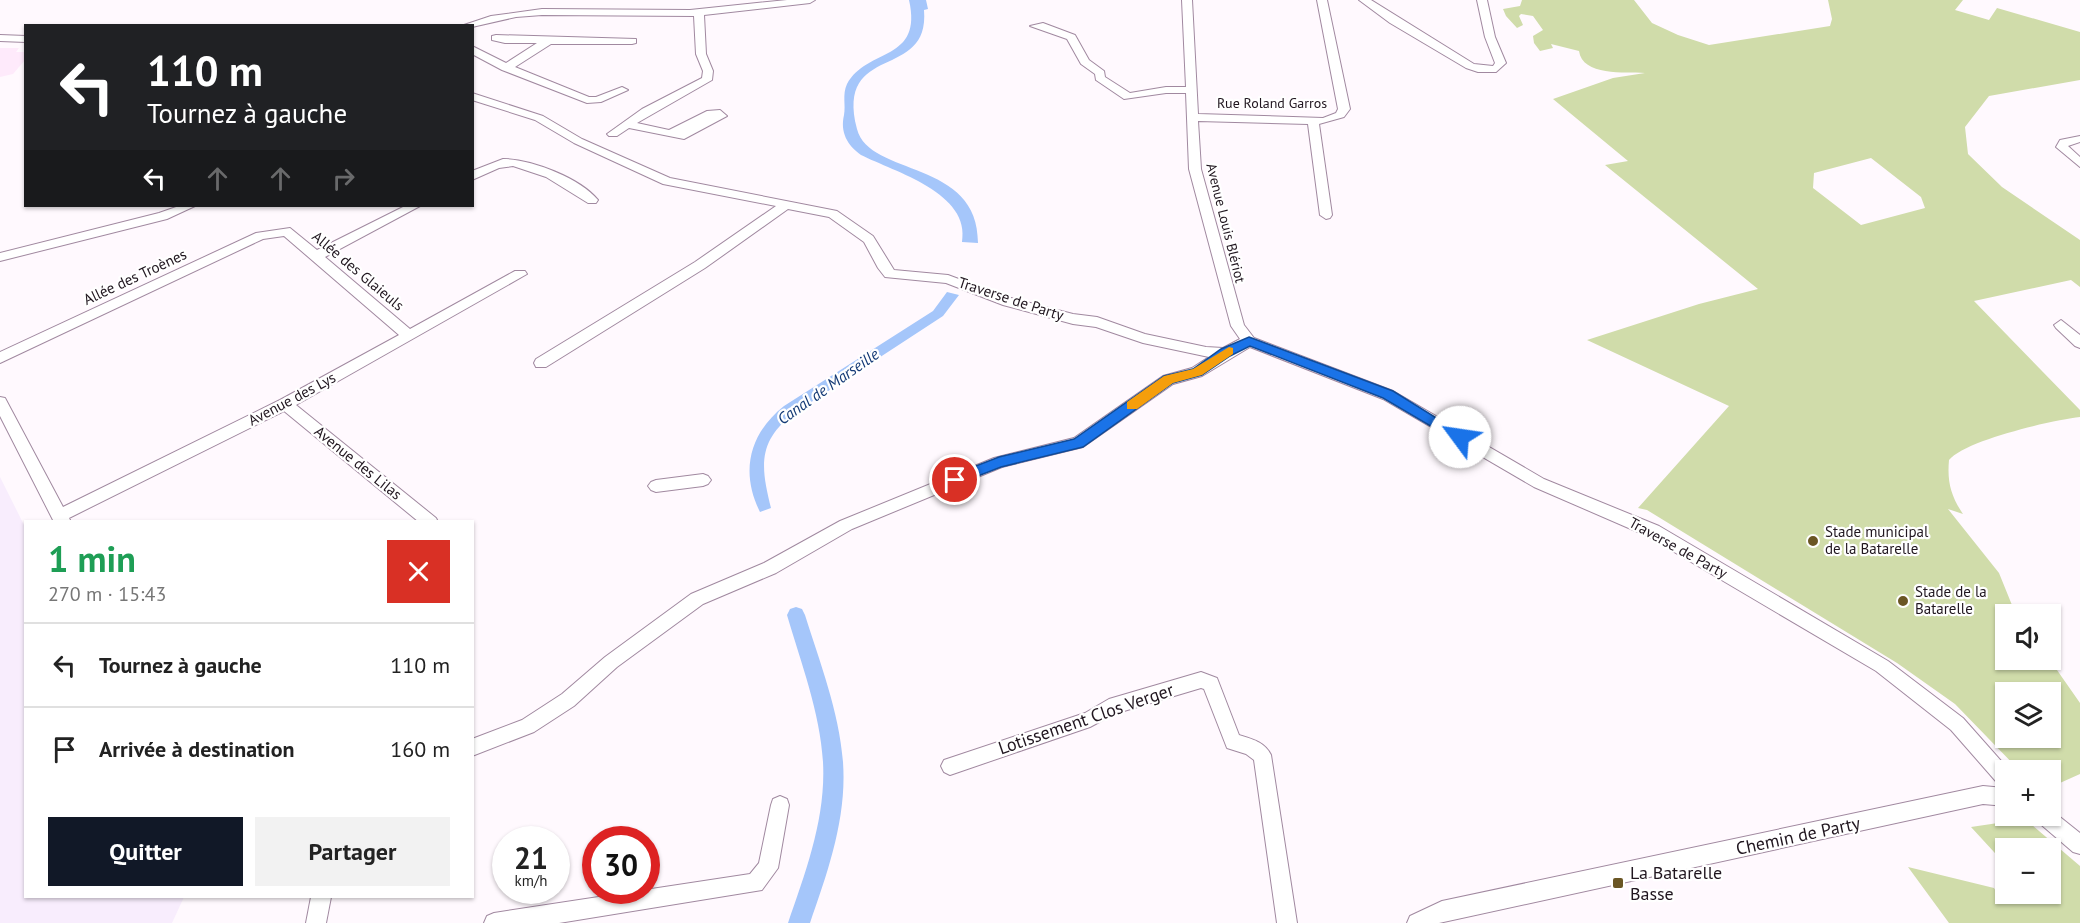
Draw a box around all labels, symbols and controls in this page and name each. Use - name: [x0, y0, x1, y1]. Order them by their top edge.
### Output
- text: 110 m: [147, 43, 263, 98]
- icon: left: [48, 48, 126, 126]
- street label: Rue Roland Garros: [1217, 94, 1327, 112]
- text: Tournez à gauche: [147, 96, 347, 130]
- street label: Avenue Louis Blériot: [1202, 161, 1250, 285]
- icon: left: [138, 162, 171, 195]
- icon: ahead: [201, 162, 234, 195]
- icon: ahead: [264, 162, 297, 195]
- icon: right: [327, 162, 360, 195]
- street label: Allée des Glaieuls: [309, 227, 408, 315]
- street label: Allée des Troènes: [80, 244, 189, 309]
- street label: Traverse de Party: [956, 273, 1066, 325]
- water label: Canal de Marseille: [773, 343, 883, 428]
- street label: Avenue des Lys: [245, 368, 339, 430]
- position arrow: [1428, 405, 1492, 469]
- street label: Avenue des Lilas: [311, 422, 406, 504]
- pin: [929, 454, 980, 505]
- icon: arrive: [938, 463, 971, 496]
- street label: Traverse de Party: [1626, 513, 1731, 582]
- place label: Stade municipal de la Batarelle: [1825, 522, 1929, 558]
- marker: Stade municipal de la Batarelle: [1806, 534, 1820, 548]
- text: 1 min: [48, 535, 136, 582]
- button: close: [387, 540, 450, 603]
- text: 270 m · 15:43: [48, 581, 166, 607]
- place label: Stade de la Batarelle: [1915, 582, 1987, 618]
- marker: Stade de la Batarelle: [1896, 594, 1910, 608]
- map controls: [1995, 604, 2061, 904]
- button: sound: [1995, 604, 2061, 670]
- icon: left: [48, 649, 81, 682]
- text: Tournez à gauche: [99, 651, 262, 679]
- text: 110 m: [390, 651, 450, 679]
- street label: Lotissement Clos Verger: [995, 678, 1177, 759]
- button: layers: [1995, 682, 2061, 748]
- icon: arrive: [48, 733, 81, 766]
- text: Arrivée à destination: [99, 735, 295, 763]
- text: 160 m: [390, 735, 450, 763]
- button: +: [1995, 760, 2061, 826]
- street label: Chemin de Party: [1734, 811, 1863, 860]
- button: Quitter: [48, 817, 243, 886]
- button: Partager: [255, 817, 450, 886]
- speed limit sign: 30: [582, 826, 660, 904]
- text: 21: [514, 838, 548, 877]
- button: −: [1995, 838, 2061, 904]
- place label: La Batarelle Basse: [1630, 861, 1722, 905]
- text: km/h: [515, 871, 547, 890]
- marker: La Batarelle Basse: [1611, 876, 1625, 890]

